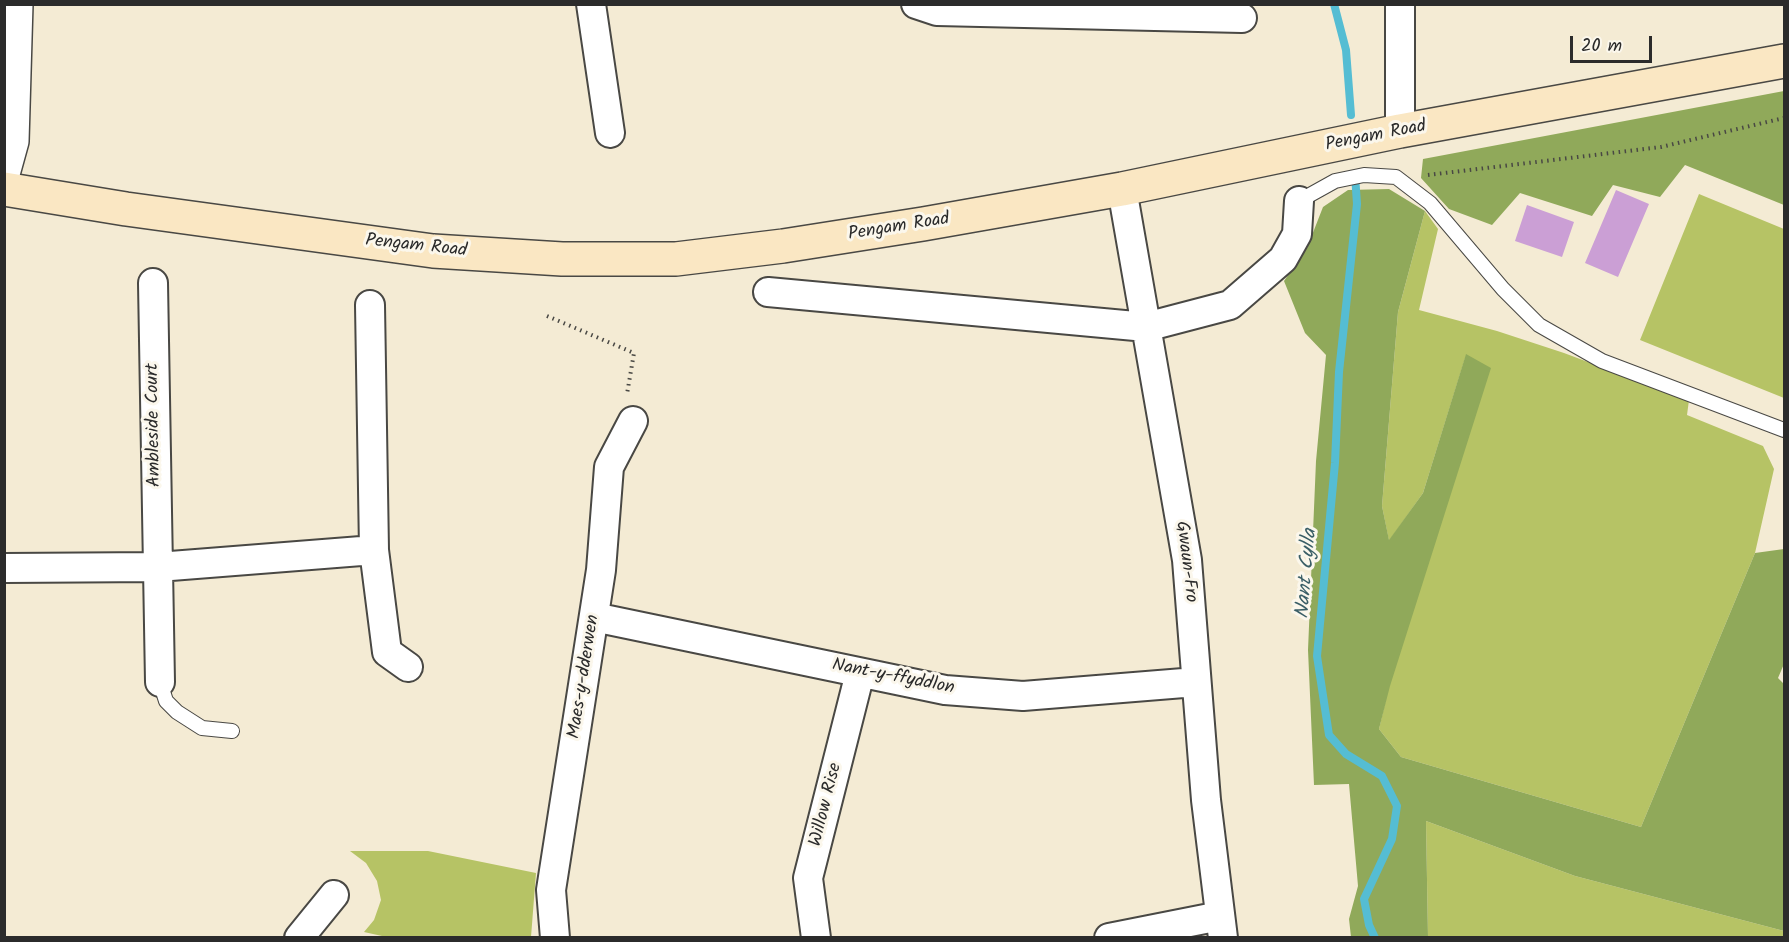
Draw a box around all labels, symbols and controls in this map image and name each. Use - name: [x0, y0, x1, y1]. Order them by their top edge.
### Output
- scale bar: [1573, 24, 1656, 62]
- text: 20 m: [1581, 32, 1622, 61]
- street label: Pengam Road: [1324, 117, 1428, 157]
- street label: Pengam Road: [847, 209, 951, 247]
- street label: Pengam Road: [364, 231, 468, 263]
- street label: Ambleside Court: [143, 363, 167, 487]
- street label: Gwaun-Fro: [1169, 520, 1201, 604]
- water label: Nant Cylla: [1292, 528, 1324, 620]
- street label: Maes-y-dderwen: [565, 613, 605, 741]
- street label: Nant-y-ffyddlon: [830, 656, 956, 700]
- street label: Willow Rise: [806, 761, 848, 849]

